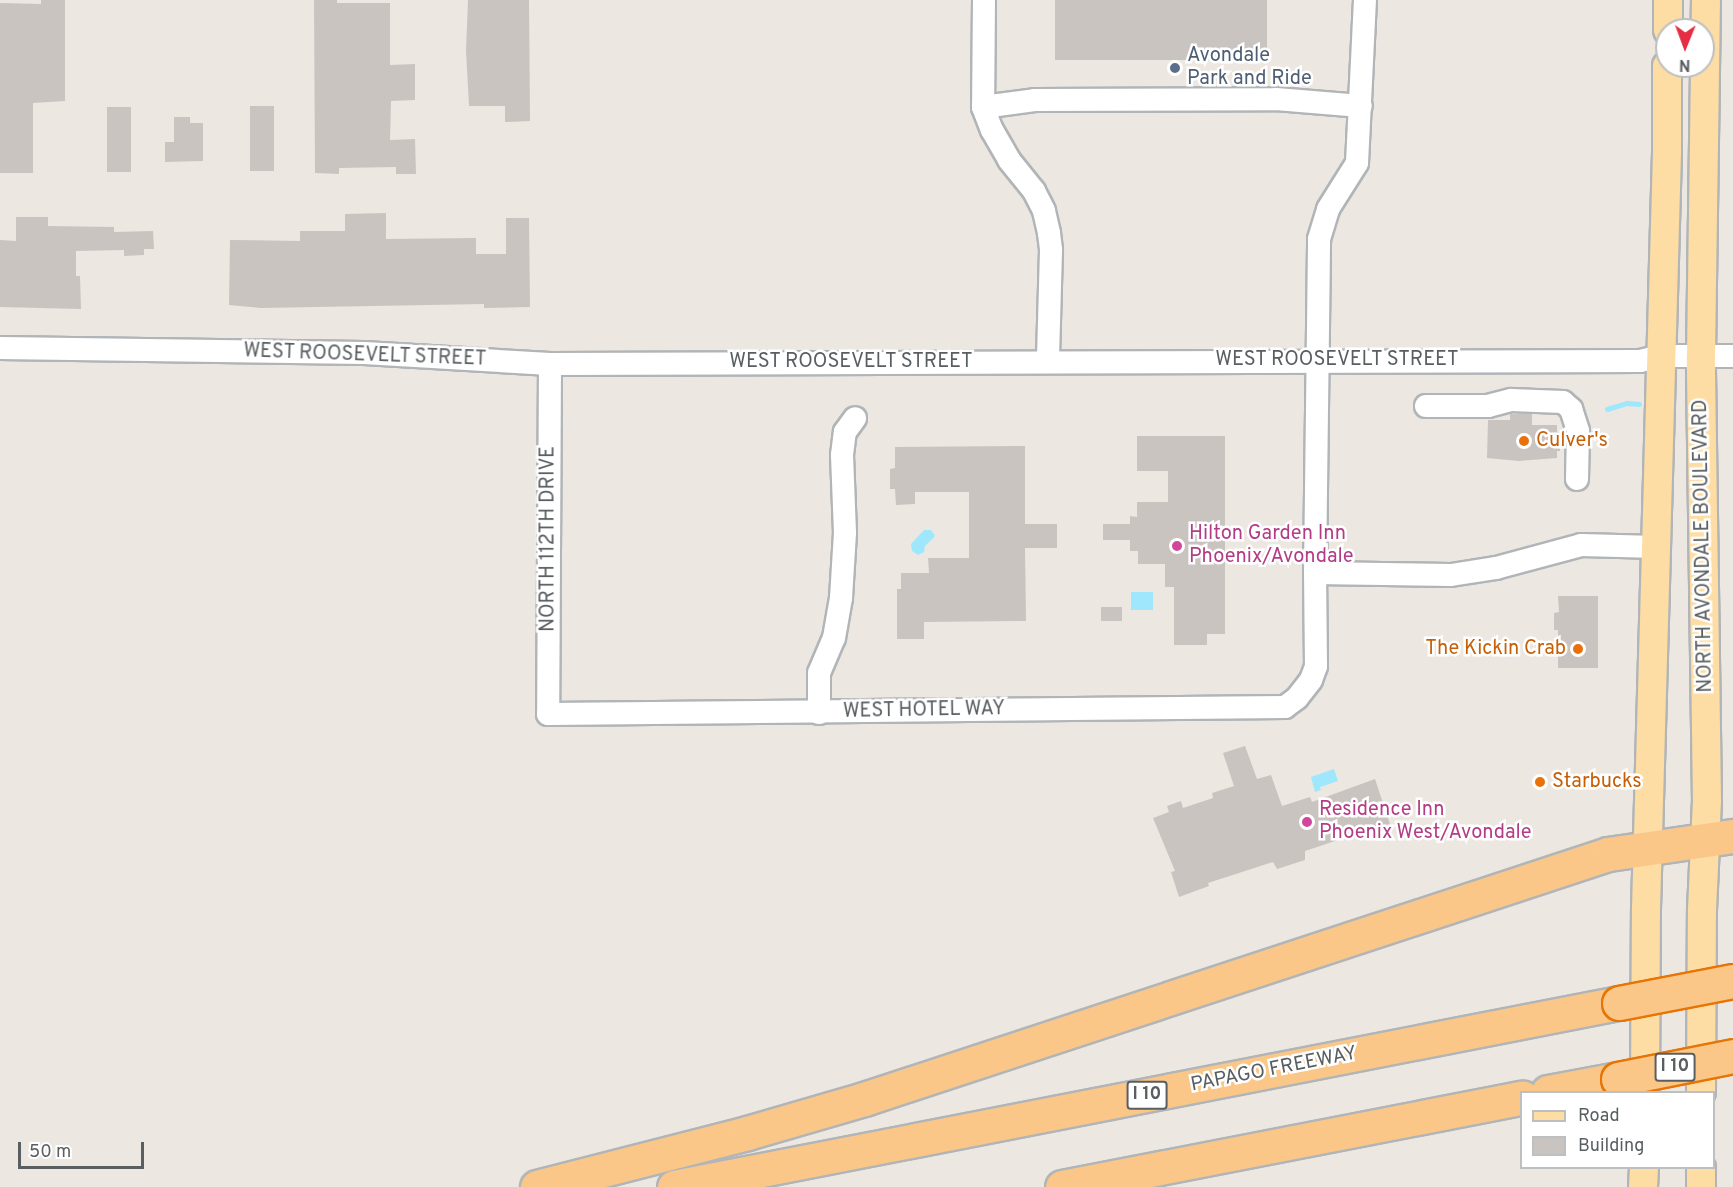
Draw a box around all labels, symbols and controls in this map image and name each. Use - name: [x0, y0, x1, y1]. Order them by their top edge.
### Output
- north arrow: [1655, 18, 1715, 78]
- place label: Avondale Park and Ride: [1187, 45, 1312, 92]
- text: N: [1679, 54, 1691, 74]
- marker: Avondale Park and Ride: [1168, 61, 1182, 75]
- street label: WEST ROOSEVELT STREET: [242, 340, 488, 372]
- street label: WEST ROOSEVELT STREET: [1215, 348, 1459, 372]
- street label: WEST ROOSEVELT STREET: [729, 350, 973, 374]
- street label: NORTH AVONDALE BOULEVARD: [1689, 399, 1719, 693]
- place label: Culver's: [1536, 429, 1608, 453]
- marker: Culver's: [1517, 434, 1531, 448]
- street label: NORTH 112TH DRIVE: [537, 446, 561, 632]
- place label: Hilton Garden Inn Phoenix/Avondale: [1189, 522, 1354, 569]
- marker: Hilton Garden Inn Phoenix/Avondale: [1170, 539, 1184, 553]
- place label: The Kickin Crab: [1425, 637, 1566, 661]
- marker: The Kickin Crab: [1571, 642, 1585, 656]
- street label: WEST HOTEL WAY: [842, 698, 1006, 724]
- place label: Starbucks: [1552, 770, 1642, 794]
- marker: Starbucks: [1533, 775, 1547, 789]
- place label: Residence Inn Phoenix West/Avondale: [1319, 798, 1532, 845]
- marker: Residence Inn Phoenix West/Avondale: [1300, 815, 1314, 829]
- street label: PAPAGO FREEWAY: [1189, 1042, 1359, 1098]
- road number: I 10: [1654, 1052, 1696, 1082]
- road number: I 10: [1126, 1080, 1168, 1110]
- legend: [1520, 1091, 1715, 1169]
- text: Road: [1578, 1105, 1620, 1128]
- scale bar: [21, 1130, 147, 1168]
- text: Building: [1578, 1135, 1644, 1158]
- text: 50 m: [29, 1141, 71, 1164]

